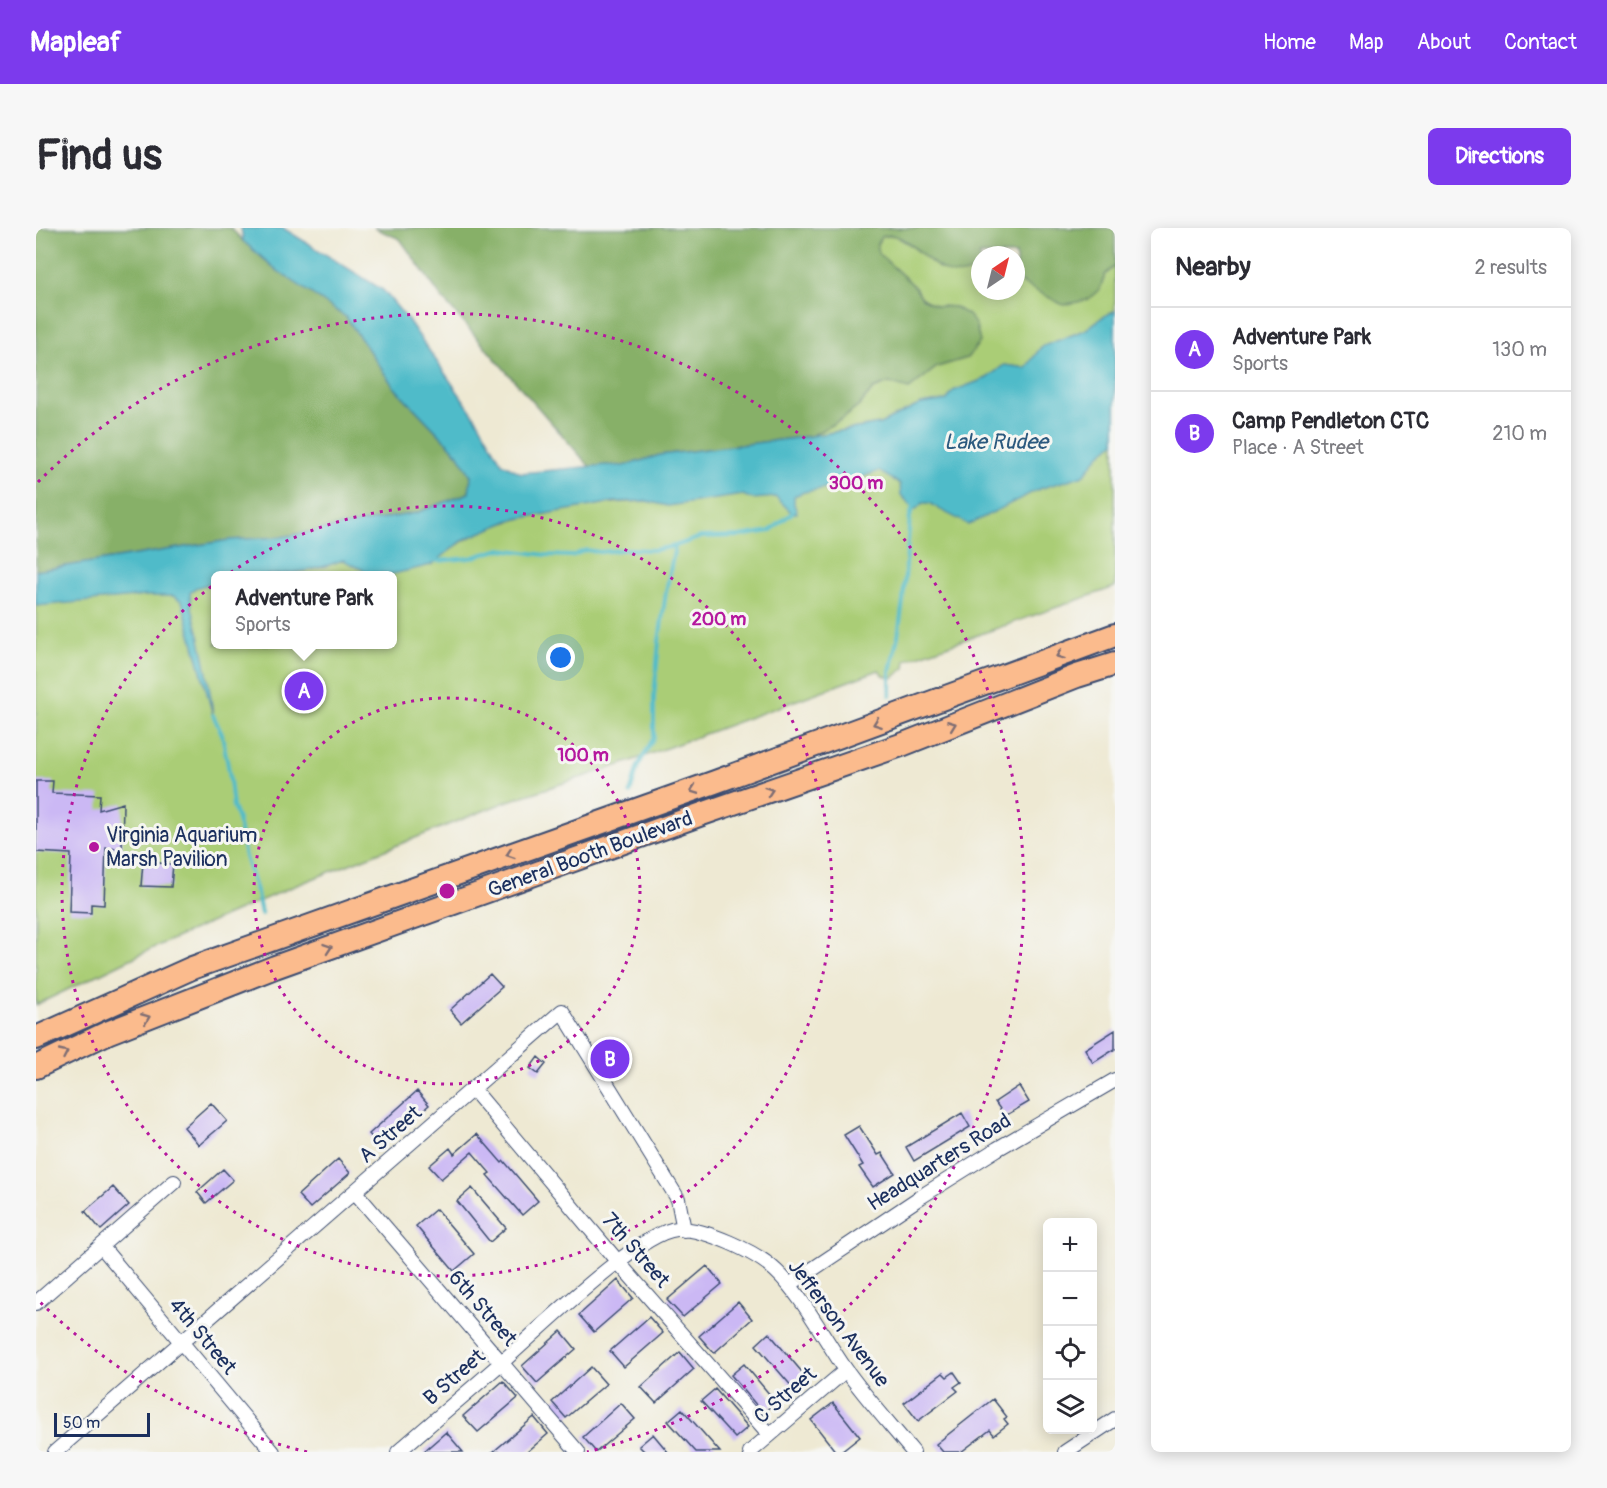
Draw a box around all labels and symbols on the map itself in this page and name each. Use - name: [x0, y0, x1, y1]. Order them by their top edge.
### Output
- north arrow: [971, 246, 1025, 300]
- water label: Lake Rudee: [944, 428, 1050, 456]
- text: 300 m: [829, 472, 883, 495]
- text: 200 m: [692, 608, 746, 631]
- your location: [546, 643, 575, 672]
- one-way arrow: [1055, 648, 1066, 661]
- pin: A: [284, 668, 324, 714]
- one-way arrow: [872, 715, 883, 728]
- one-way arrow: [946, 720, 957, 732]
- text: 100 m: [557, 744, 609, 767]
- one-way arrow: [689, 782, 700, 795]
- one-way arrow: [763, 785, 774, 798]
- street label: General Booth Boulevard: [484, 805, 696, 904]
- place label: Virginia Aquarium Marsh Pavilion: [106, 822, 257, 873]
- marker: Virginia Aquarium Marsh Pavilion: [87, 840, 101, 854]
- one-way arrow: [505, 847, 516, 860]
- centre of rings: [437, 881, 457, 901]
- one-way arrow: [322, 943, 333, 956]
- one-way arrow: [140, 1013, 151, 1025]
- pin: B: [590, 1036, 630, 1082]
- one-way arrow: [58, 1049, 69, 1061]
- street label: A Street: [353, 1099, 428, 1169]
- street label: Headquarters Road: [862, 1107, 1016, 1217]
- street label: 7th Street: [596, 1207, 676, 1294]
- street label: Jefferson Avenue: [782, 1254, 896, 1393]
- street label: 6th Street: [442, 1265, 523, 1352]
- street label: 4th Street: [163, 1292, 243, 1381]
- street label: B Street: [418, 1343, 491, 1412]
- street label: C Street: [748, 1360, 823, 1430]
- scale bar: [54, 1410, 150, 1438]

